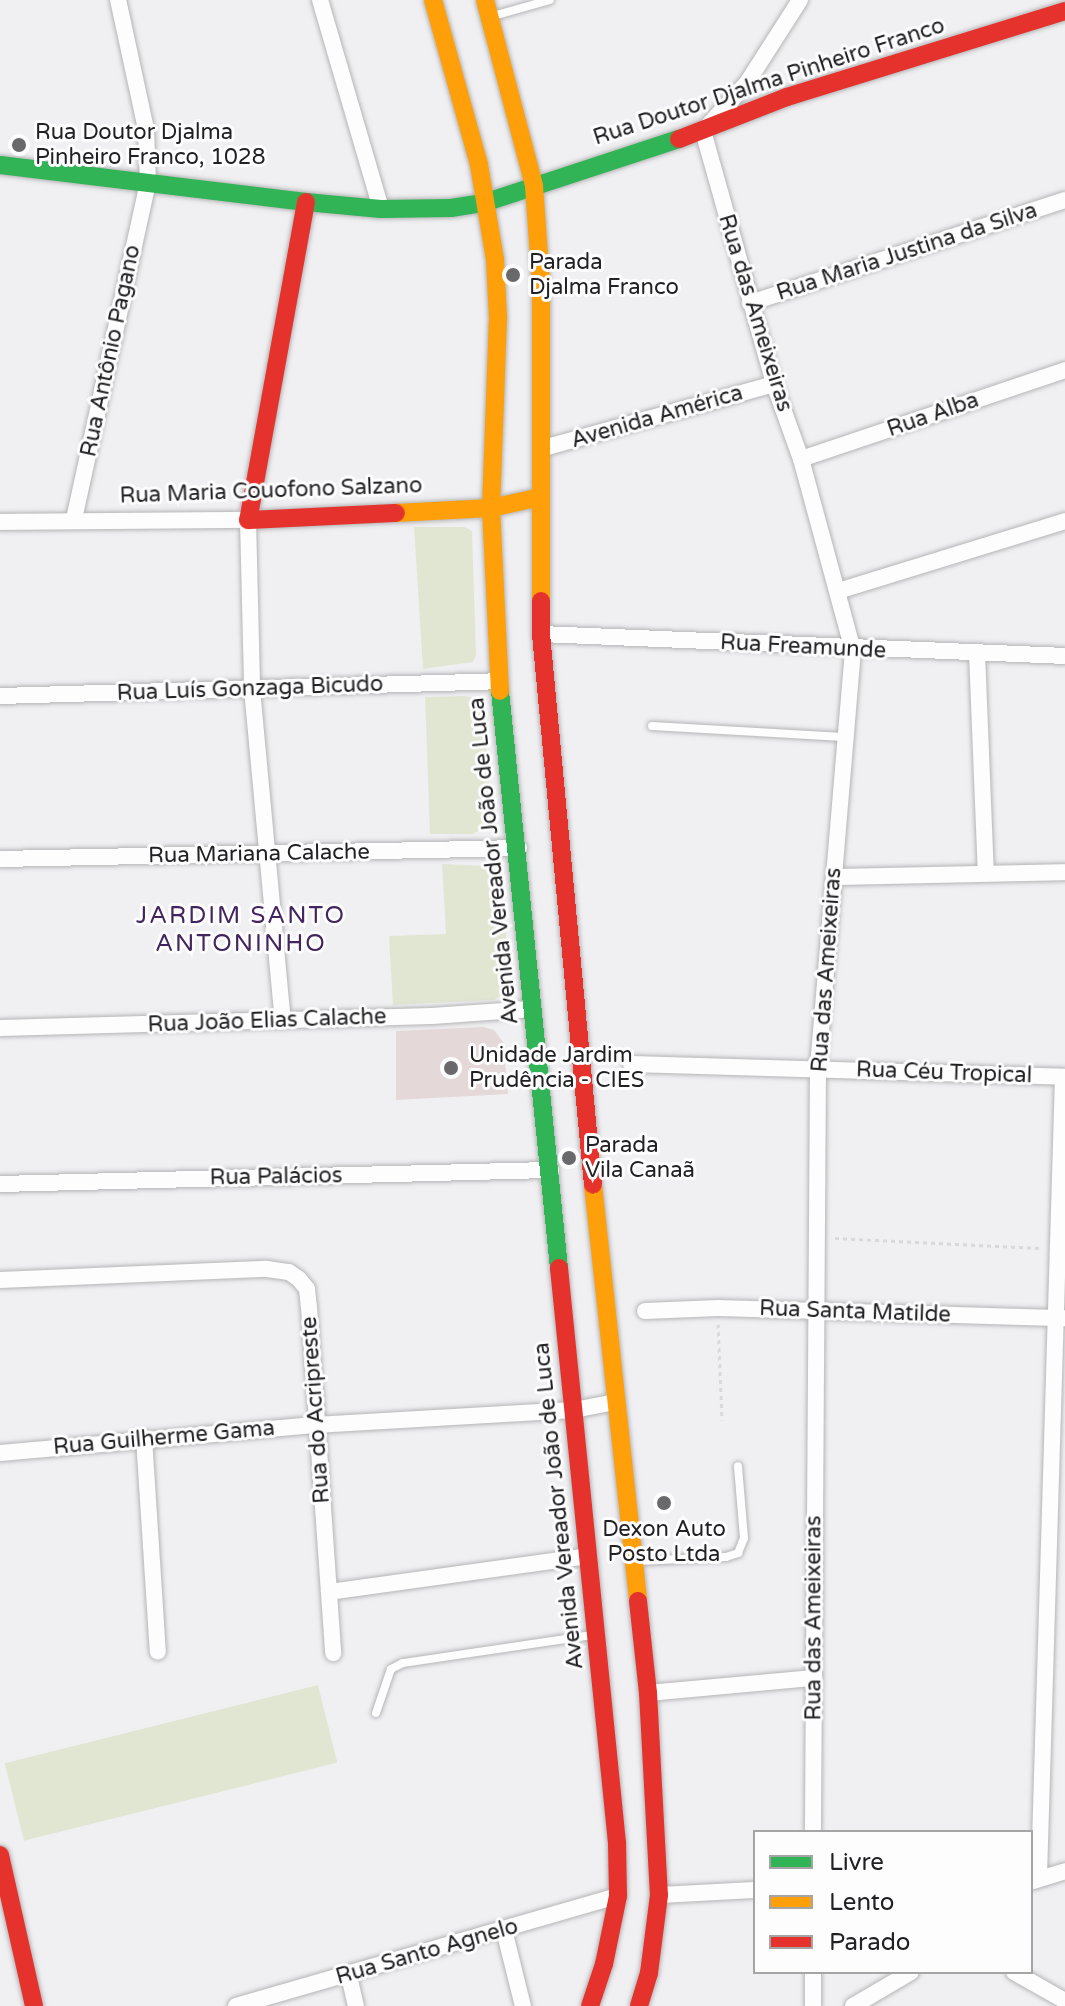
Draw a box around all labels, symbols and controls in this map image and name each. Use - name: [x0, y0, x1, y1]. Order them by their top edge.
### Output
- street label: Rua Doutor Djalma Pinheiro Franco: [590, 13, 948, 151]
- place label: Rua Doutor Djalma Pinheiro Franco, 1028: [35, 119, 265, 170]
- marker: Rua Doutor Djalma Pinheiro Franco, 1028: [10, 136, 28, 154]
- street label: Rua Maria Justina da Silva: [773, 197, 1041, 307]
- street label: Rua das Ameixeiras: [712, 211, 798, 415]
- street label: Rua Antônio Pagano: [76, 243, 146, 459]
- place label: Parada Djalma Franco: [529, 249, 679, 300]
- marker: Parada Djalma Franco: [504, 266, 522, 284]
- street label: Avenida América: [568, 380, 746, 454]
- street label: Rua Alba: [884, 387, 982, 443]
- street label: Rua Maria Couofono Salzano: [119, 473, 423, 509]
- street label: Rua Freamunde: [719, 629, 887, 665]
- street label: Rua Luís Gonzaga Bicudo: [116, 671, 384, 707]
- street label: Avenida Vereador João de Luca: [464, 696, 524, 1026]
- street label: Rua Mariana Calache: [148, 839, 370, 869]
- street label: Rua das Ameixeiras: [807, 867, 847, 1073]
- district label: JARDIM SANTO ANTONINHO: [136, 902, 346, 958]
- street label: Rua João Elias Calache: [147, 1004, 387, 1038]
- place label: Unidade Jardim Prudência - CIES: [469, 1042, 644, 1094]
- marker: Unidade Jardim Prudência - CIES: [440, 1057, 462, 1079]
- street label: Rua Céu Tropical: [856, 1057, 1032, 1089]
- place label: Parada Vila Canaã: [585, 1132, 695, 1184]
- marker: Parada Vila Canaã: [560, 1149, 578, 1167]
- street label: Rua Palácios: [209, 1163, 343, 1191]
- street label: Rua Santa Matilde: [759, 1295, 951, 1329]
- street label: Rua do Acripreste: [296, 1316, 336, 1504]
- street label: Avenida Vereador João de Luca: [529, 1341, 589, 1671]
- street label: Rua Guilherme Gama: [52, 1415, 276, 1461]
- marker: Dexon Auto Posto Ltda: [655, 1494, 673, 1512]
- place label: Dexon Auto Posto Ltda: [602, 1516, 726, 1568]
- street label: Rua das Ameixeiras: [801, 1516, 827, 1720]
- legend: [753, 1830, 1033, 1974]
- text: Livre: [829, 1848, 884, 1877]
- text: Lento: [829, 1888, 894, 1917]
- street label: Rua Santo Agnelo: [333, 1913, 521, 1991]
- text: Parado: [829, 1928, 910, 1957]

